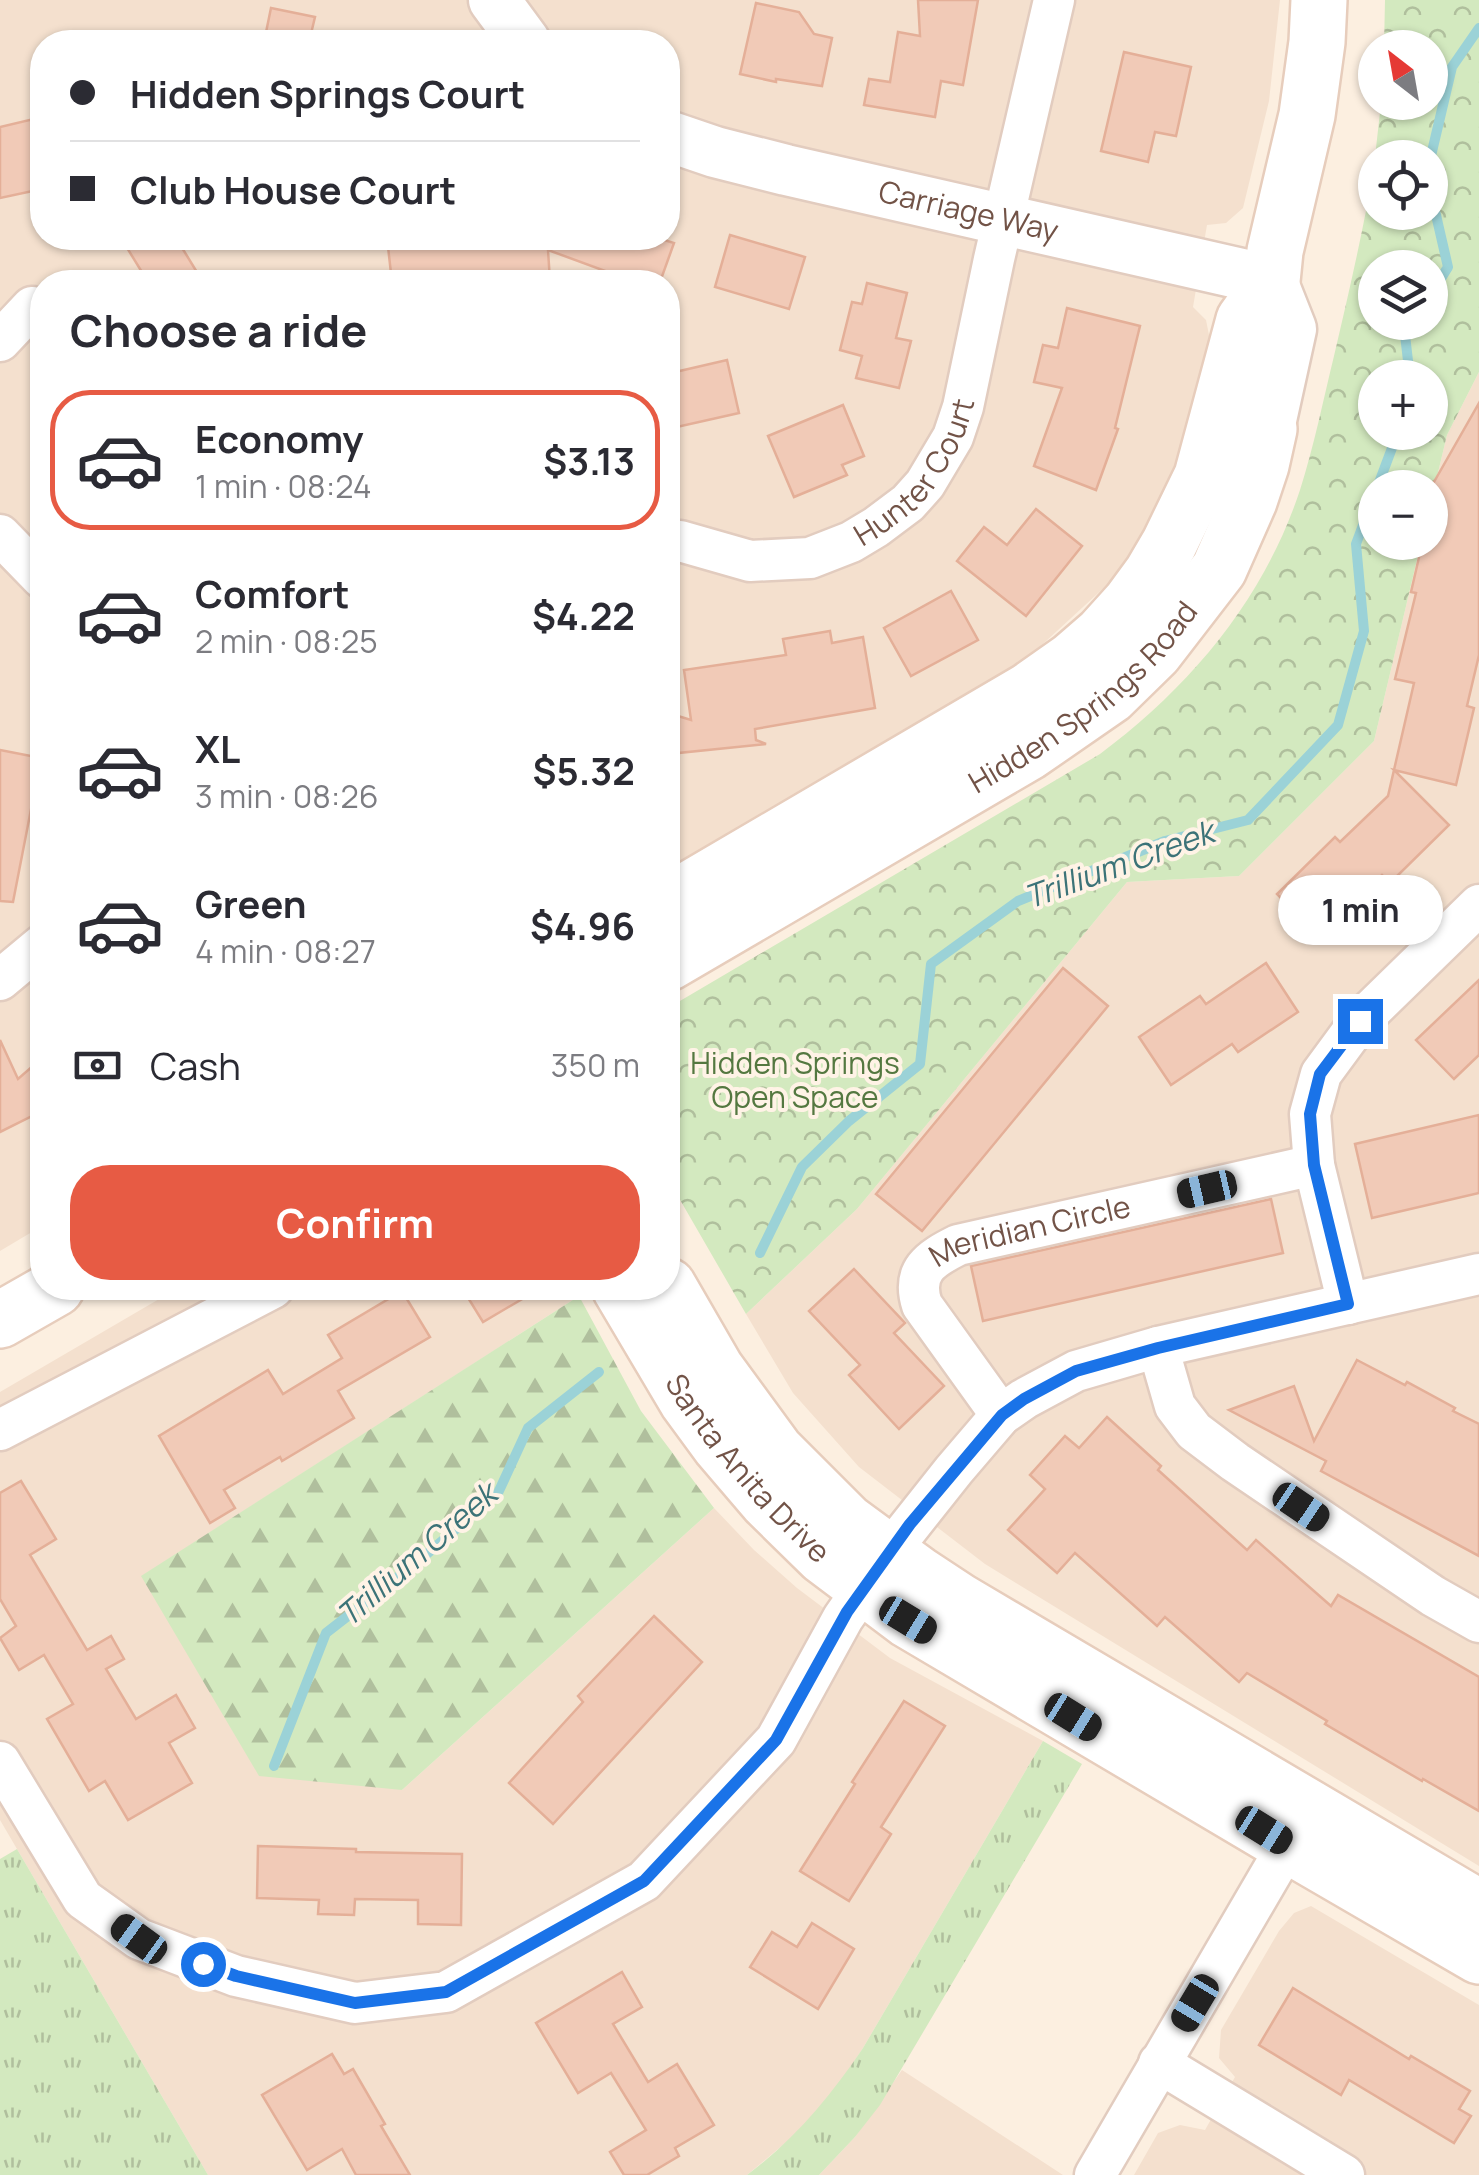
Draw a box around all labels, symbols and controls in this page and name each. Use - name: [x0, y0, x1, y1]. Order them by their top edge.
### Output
- north arrow: [1358, 30, 1448, 120]
- map controls: [1358, 30, 1448, 560]
- text: Hidden Springs Court: [130, 67, 525, 119]
- button: locate: [1358, 140, 1448, 230]
- text: Club House Court: [130, 163, 456, 215]
- street label: Carriage Way: [875, 170, 1063, 251]
- button: layers: [1358, 250, 1448, 340]
- text: Choose a ride: [70, 299, 367, 361]
- button: +: [1358, 360, 1448, 450]
- street label: Hunter Court: [846, 395, 983, 555]
- text: Economy: [195, 412, 364, 464]
- icon: car: [75, 415, 165, 505]
- text: $3.13: [543, 434, 635, 486]
- text: 1 min · 08:24: [195, 464, 372, 508]
- button: −: [1358, 470, 1448, 560]
- text: Comfort: [195, 567, 349, 619]
- icon: car: [75, 570, 165, 660]
- text: $4.22: [532, 589, 635, 641]
- street label: Hidden Springs Road: [961, 592, 1206, 802]
- text: 2 min · 08:25: [195, 619, 378, 663]
- text: XL: [195, 722, 240, 774]
- icon: car: [75, 725, 165, 815]
- text: $5.32: [533, 744, 635, 796]
- text: 3 min · 08:26: [195, 774, 379, 818]
- water label: Trillium Creek: [1018, 808, 1223, 919]
- callout: 1 min: [1278, 876, 1442, 946]
- text: Green: [195, 877, 307, 929]
- icon: car: [75, 880, 165, 970]
- text: 1 min: [1321, 888, 1400, 932]
- text: $4.96: [530, 899, 635, 951]
- text: 4 min · 08:27: [195, 929, 376, 973]
- route end: [1338, 999, 1383, 1044]
- icon: cash: [70, 1038, 125, 1093]
- text: Cash: [150, 1039, 241, 1091]
- park label: Hidden Springs Open Space: [690, 1042, 900, 1117]
- text: 350 m: [551, 1043, 640, 1087]
- button: Confirm: [70, 1165, 640, 1280]
- car: [1174, 1168, 1240, 1210]
- street label: Meridian Circle: [921, 1185, 1134, 1276]
- street label: Santa Anita Drive: [657, 1366, 840, 1571]
- water label: Trillium Creek: [327, 1470, 509, 1636]
- car: [1268, 1478, 1334, 1536]
- car: [875, 1592, 941, 1648]
- car: [1040, 1688, 1106, 1746]
- car: [1231, 1801, 1297, 1859]
- car: [106, 1909, 172, 1969]
- route start: [181, 1942, 226, 1987]
- car: [1167, 1970, 1223, 2036]

